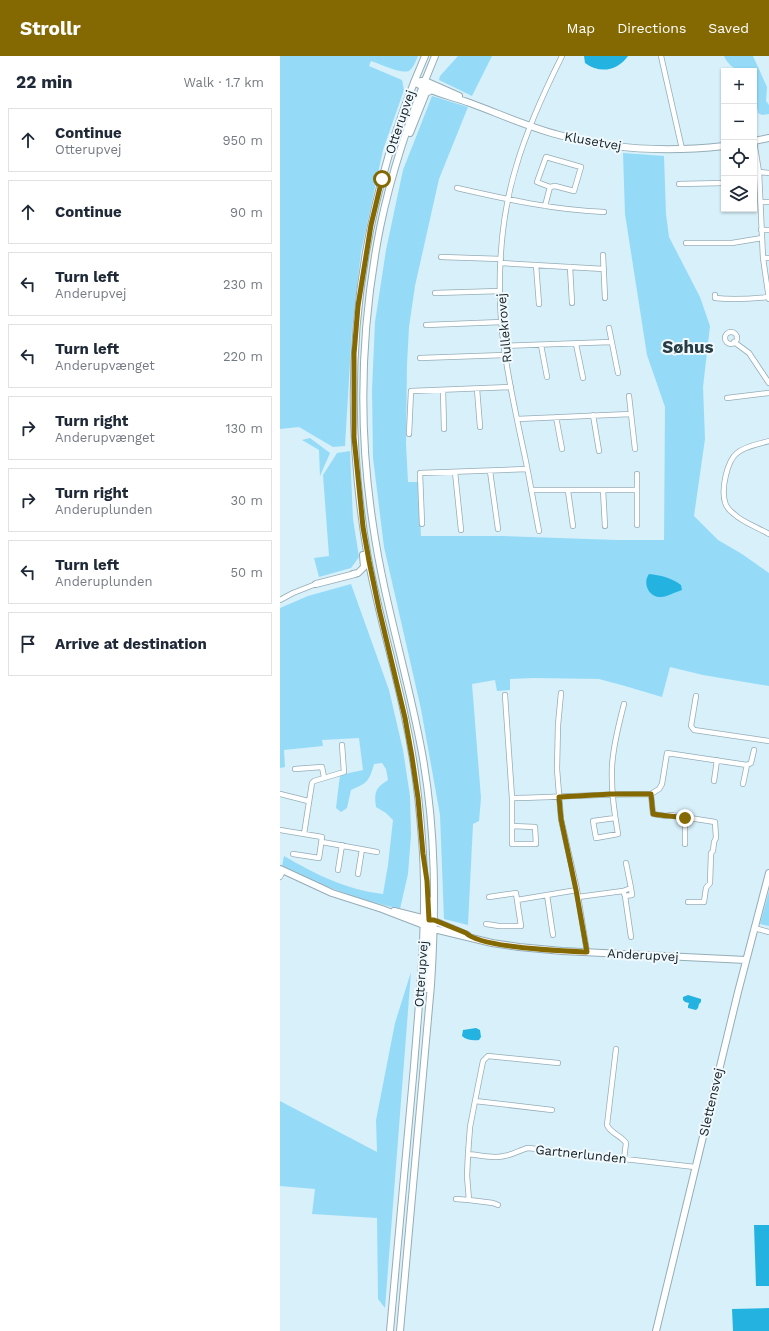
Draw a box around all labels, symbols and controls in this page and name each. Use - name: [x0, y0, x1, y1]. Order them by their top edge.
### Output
- text: Strollr: [20, 17, 81, 40]
- text: Map: [567, 20, 595, 36]
- text: Directions: [617, 20, 686, 36]
- text: Saved: [708, 20, 749, 36]
- map controls: [721, 68, 757, 212]
- button: +: [721, 68, 757, 104]
- text: 22 min: [16, 72, 73, 92]
- text: Walk · 1.7 km: [184, 75, 264, 90]
- street label: Otterupvej: [382, 88, 418, 156]
- button: −: [721, 104, 757, 140]
- text: Continue: [55, 124, 122, 142]
- icon: ahead: [17, 129, 39, 151]
- street label: Klusetvej: [563, 129, 623, 153]
- text: 950 m: [223, 133, 263, 148]
- button: locate: [721, 140, 757, 176]
- text: Otterupvej: [55, 142, 121, 157]
- route start: [373, 170, 391, 188]
- button: layers: [721, 176, 757, 212]
- icon: ahead: [17, 201, 39, 223]
- text: Continue: [55, 203, 122, 221]
- text: 90 m: [230, 205, 263, 220]
- text: Turn left: [55, 268, 119, 286]
- icon: left: [17, 273, 39, 295]
- text: 230 m: [223, 277, 263, 292]
- text: Anderupvej: [55, 286, 126, 301]
- street label: Rullekrovej: [493, 292, 515, 364]
- district label: Søhus: [662, 337, 714, 357]
- text: Turn left: [55, 340, 119, 358]
- icon: left: [17, 345, 39, 367]
- text: 220 m: [223, 349, 263, 364]
- text: Anderupvænget: [55, 358, 155, 373]
- text: Turn right: [55, 412, 128, 430]
- icon: right: [17, 417, 39, 439]
- text: 130 m: [225, 421, 263, 436]
- text: Anderupvænget: [55, 430, 155, 445]
- text: Turn right: [55, 484, 128, 502]
- icon: right: [17, 489, 39, 511]
- text: 30 m: [231, 493, 263, 508]
- text: Anderuplunden: [55, 502, 153, 517]
- text: Turn left: [55, 556, 119, 574]
- icon: left: [17, 561, 39, 583]
- text: 50 m: [231, 565, 263, 580]
- text: Anderuplunden: [55, 574, 153, 589]
- icon: arrive: [17, 633, 39, 655]
- text: Arrive at destination: [55, 635, 207, 653]
- route end: [676, 809, 694, 827]
- street label: Otterupvej: [411, 940, 431, 1008]
- street label: Anderupvej: [607, 946, 679, 964]
- street label: Slettensvej: [696, 1066, 726, 1138]
- street label: Gartnerlunden: [535, 1142, 627, 1166]

